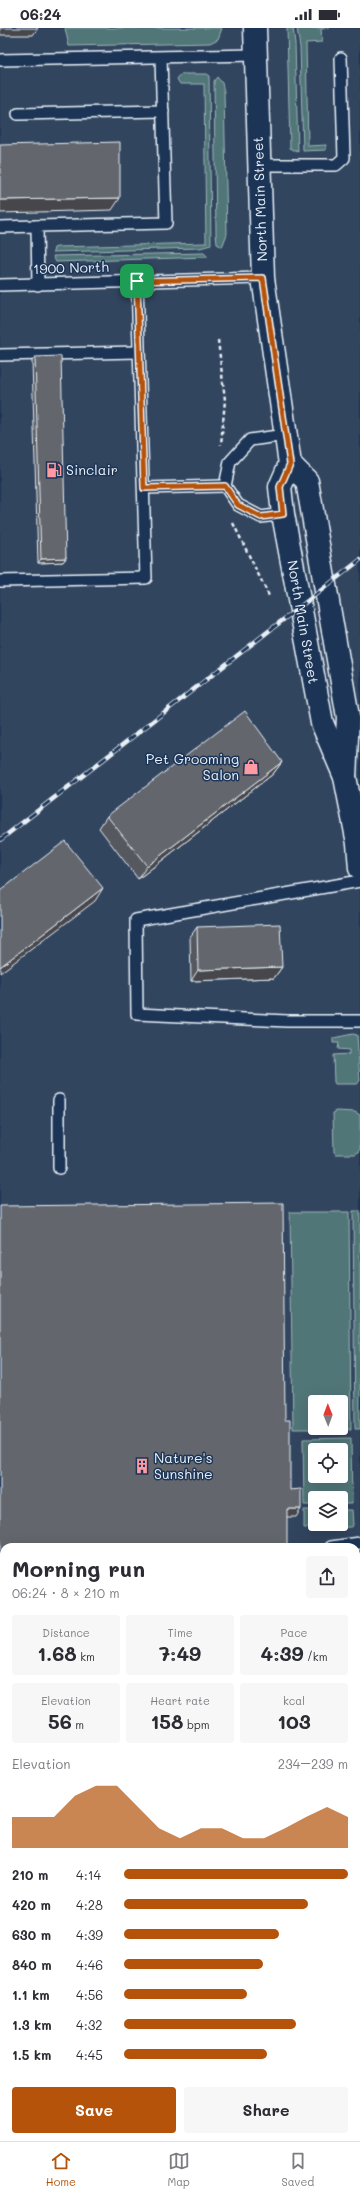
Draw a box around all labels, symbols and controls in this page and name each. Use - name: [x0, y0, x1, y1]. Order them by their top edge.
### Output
- text: 06:24: [20, 4, 61, 24]
- street label: North Main Street: [248, 136, 271, 262]
- street label: 1900 North: [33, 257, 109, 278]
- pin: [120, 264, 154, 298]
- icon: arrive: [126, 270, 148, 292]
- place label: Sinclair: [66, 460, 118, 479]
- fuel station icon: Sinclair: [45, 461, 63, 479]
- street label: North Main Street: [283, 559, 324, 685]
- place label: Pet Grooming Salon: [146, 749, 239, 784]
- shop icon: Pet Grooming Salon: [242, 758, 260, 776]
- north arrow: [308, 1395, 348, 1435]
- map controls: [308, 1395, 348, 1531]
- button: locate: [308, 1443, 348, 1483]
- place label: Nature's Sunshine: [154, 1448, 213, 1483]
- building icon: Nature's Sunshine: [133, 1457, 151, 1475]
- button: layers: [308, 1491, 348, 1531]
- text: Morning run: [12, 1554, 145, 1583]
- button: share: [306, 1556, 348, 1598]
- text: 06:24 · 8 × 210 m: [12, 1584, 120, 1601]
- text: Distance: [42, 1625, 90, 1640]
- text: Time: [167, 1625, 193, 1640]
- text: Pace: [281, 1625, 307, 1640]
- text: 1.68: [37, 1640, 77, 1666]
- text: 7:49: [159, 1640, 201, 1666]
- text: 4:39: [261, 1640, 304, 1666]
- text: km: [77, 1649, 95, 1664]
- text: /km: [304, 1649, 327, 1664]
- text: Elevation: [41, 1693, 91, 1708]
- text: Heart rate: [150, 1693, 210, 1708]
- text: kcal: [283, 1693, 305, 1708]
- text: 56: [48, 1708, 72, 1734]
- text: 158: [150, 1708, 183, 1734]
- text: 103: [277, 1708, 311, 1734]
- text: m: [72, 1717, 84, 1732]
- text: bpm: [183, 1717, 210, 1732]
- text: Elevation: [12, 1755, 70, 1772]
- text: 234–239 m: [278, 1755, 348, 1772]
- text: 210 m: [12, 1866, 48, 1883]
- text: 4:14: [76, 1866, 101, 1883]
- text: 420 m: [12, 1896, 51, 1913]
- text: 4:28: [76, 1896, 103, 1913]
- text: 630 m: [12, 1926, 51, 1943]
- text: 4:39: [76, 1926, 103, 1943]
- text: 840 m: [12, 1956, 52, 1973]
- text: 4:46: [76, 1956, 103, 1973]
- text: 1.1 km: [12, 1986, 50, 2003]
- text: 4:56: [76, 1986, 103, 2003]
- text: 1.3 km: [12, 2016, 52, 2033]
- text: 4:32: [76, 2016, 103, 2033]
- text: 1.5 km: [12, 2046, 51, 2063]
- text: 4:45: [76, 2046, 103, 2063]
- button: Save: [12, 2087, 176, 2133]
- button: Share: [184, 2087, 348, 2133]
- tab: Home: [46, 2150, 76, 2189]
- tab: Map: [167, 2150, 190, 2189]
- tab: Saved: [282, 2150, 314, 2189]

